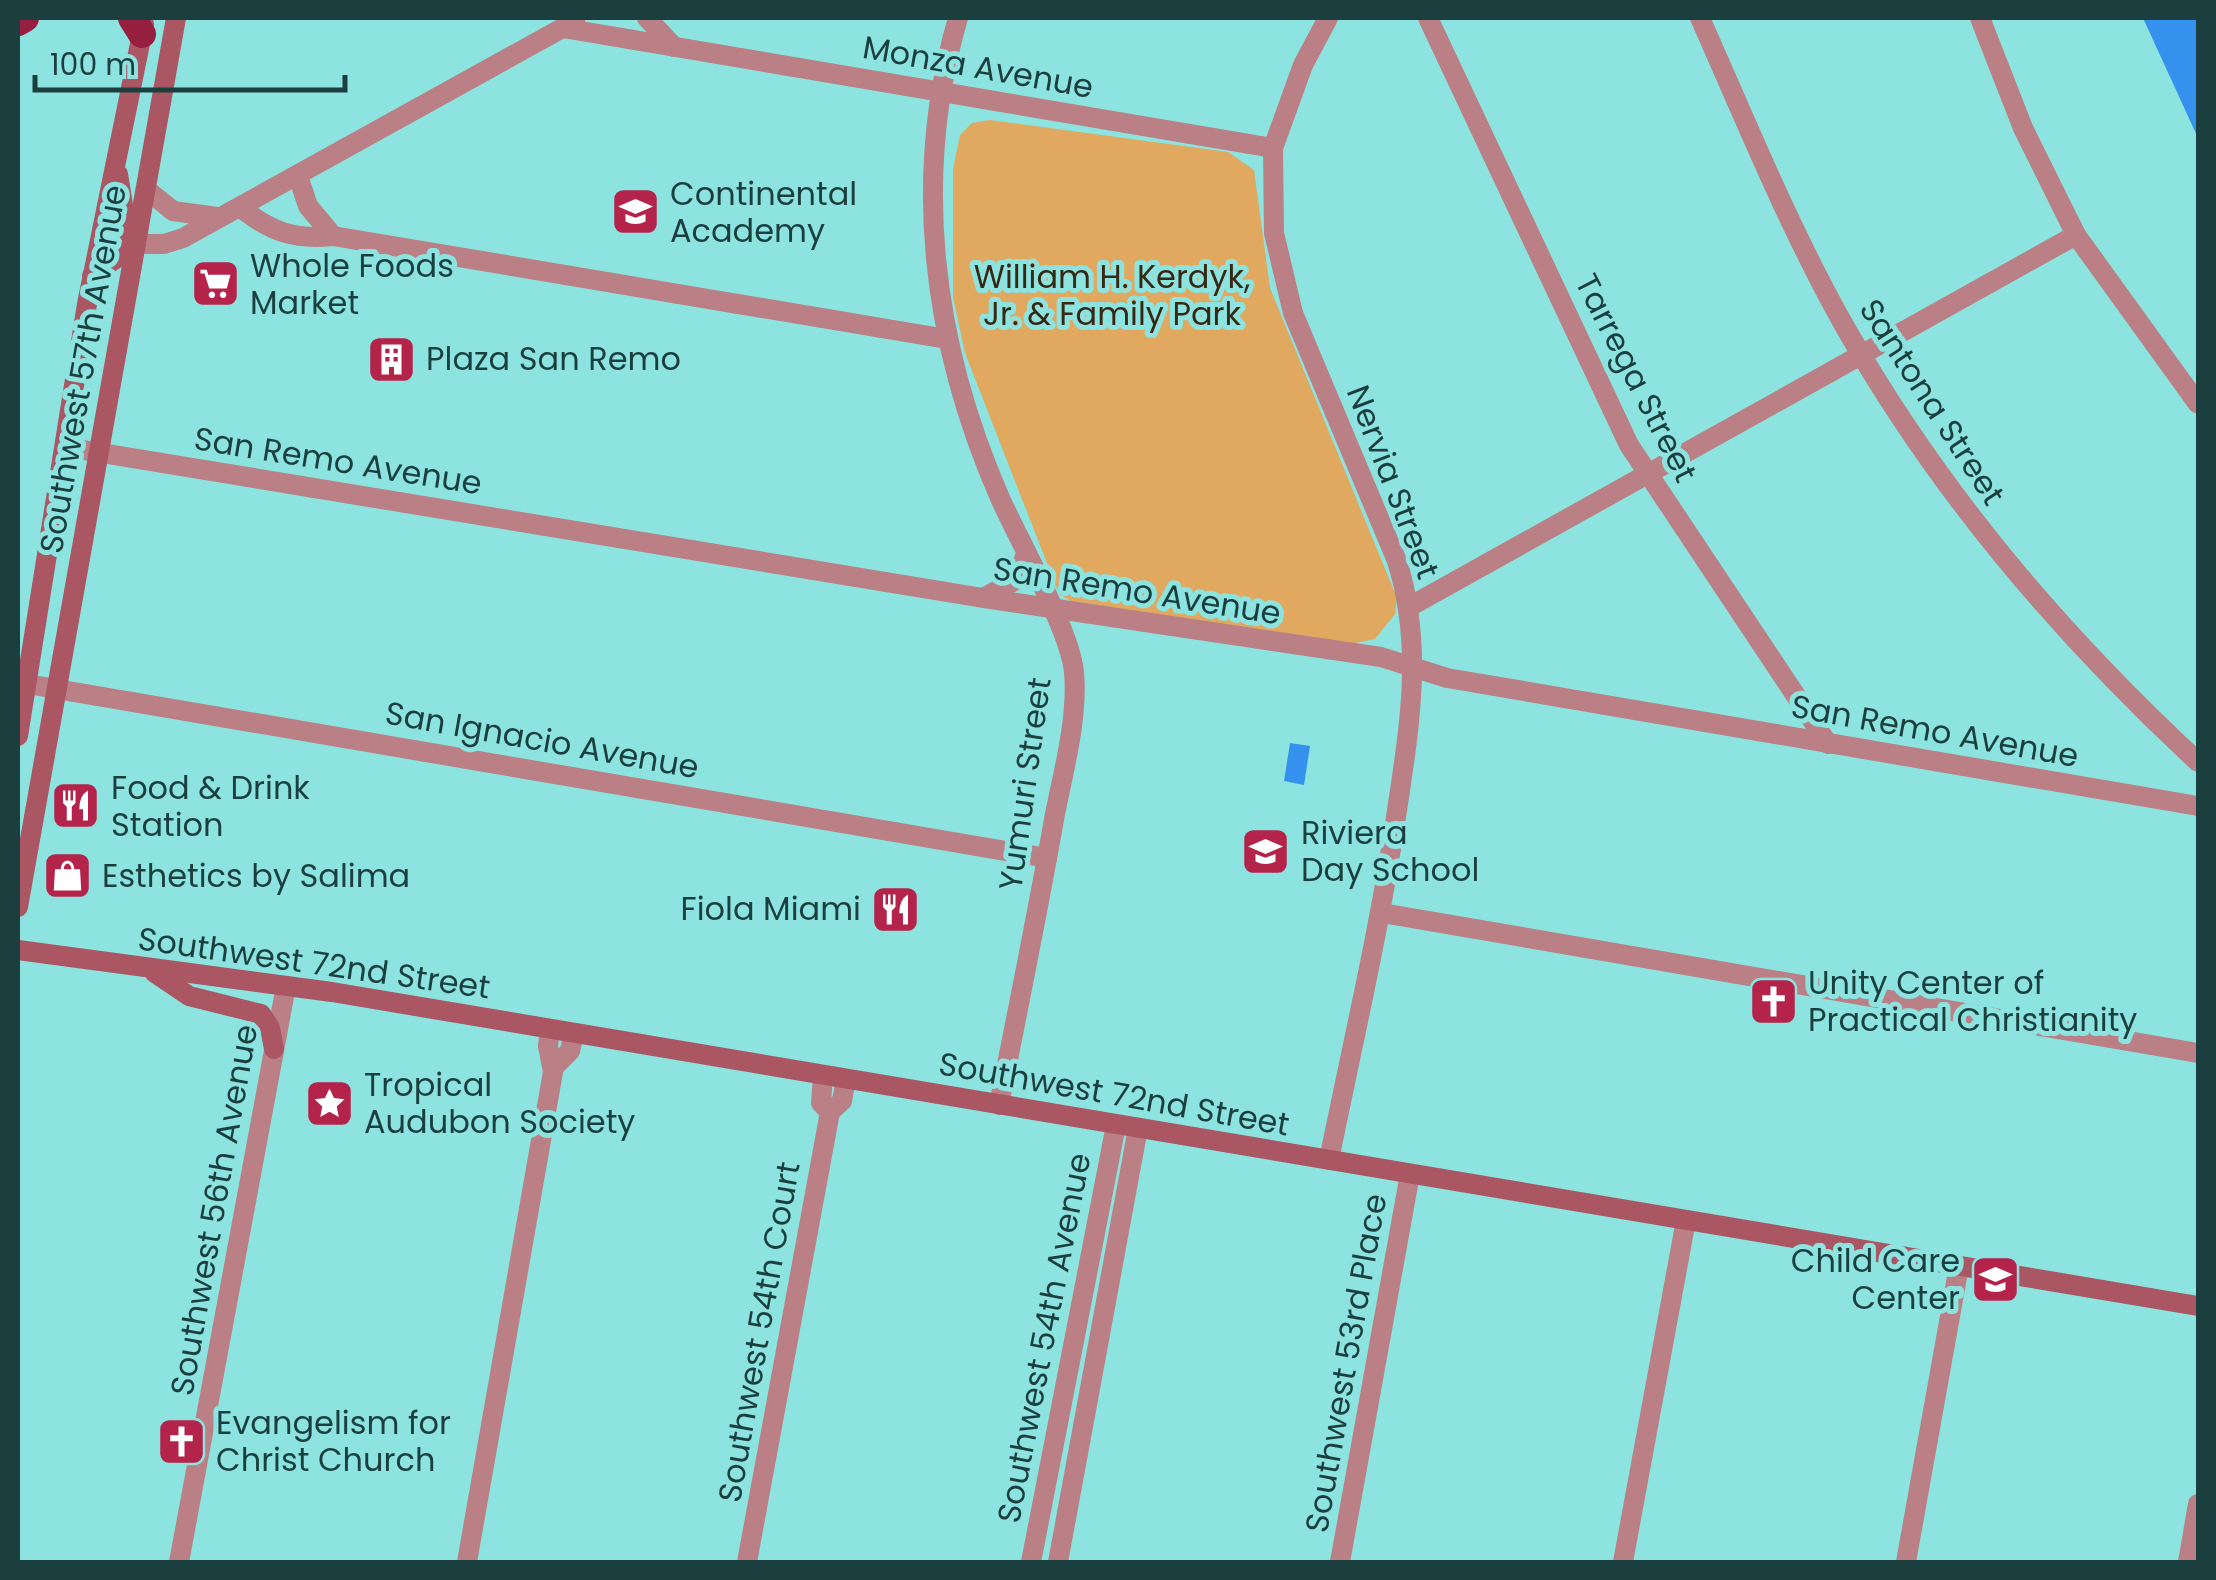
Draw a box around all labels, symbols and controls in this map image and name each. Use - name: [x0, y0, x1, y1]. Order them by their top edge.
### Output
- street label: Monza Avenue: [859, 24, 1097, 109]
- scale bar: [35, 30, 345, 92]
- text: 100 m: [50, 43, 136, 86]
- place label: Continental Academy: [670, 171, 857, 253]
- street label: Southwest 57th Avenue: [28, 181, 137, 557]
- school or university icon: Continental Academy: [609, 186, 661, 238]
- place label: Whole Foods Market: [250, 243, 454, 325]
- park label: William H. Kerdyk, Jr. & Family Park: [974, 254, 1250, 336]
- supermarket icon: Whole Foods Market: [189, 258, 241, 310]
- street label: Tarrega Street: [1565, 266, 1708, 490]
- street label: Santona Street: [1849, 290, 2016, 514]
- building icon: Plaza San Remo: [365, 333, 417, 385]
- place label: Plaza San Remo: [426, 336, 681, 381]
- street label: Nervia Street: [1336, 379, 1451, 585]
- street label: San Remo Avenue: [191, 416, 485, 505]
- street label: San Remo Avenue: [990, 546, 1284, 635]
- street label: Yumuri Street: [987, 675, 1062, 893]
- street label: San Remo Avenue: [1788, 683, 2082, 778]
- street label: San Ignacio Avenue: [382, 690, 702, 789]
- place label: Food & Drink Station: [111, 765, 310, 847]
- restaurant icon: Food & Drink Station: [50, 780, 102, 832]
- place label: Riviera Day School: [1301, 810, 1479, 892]
- school or university icon: Riviera Day School: [1240, 825, 1292, 877]
- shop icon: Esthetics by Salima: [41, 850, 93, 902]
- place label: Esthetics by Salima: [102, 853, 410, 898]
- restaurant icon: Fiola Miami: [870, 883, 922, 935]
- place label: Fiola Miami: [681, 886, 861, 931]
- street label: Southwest 72nd Street: [135, 916, 493, 1009]
- place label: Unity Center of Practical Christianity: [1808, 960, 2137, 1042]
- church icon: Unity Center of Practical Christianity: [1747, 975, 1799, 1027]
- street label: Southwest 56th Avenue: [159, 1021, 268, 1399]
- street label: Southwest 72nd Street: [935, 1041, 1293, 1146]
- place label: Tropical Audubon Society: [364, 1062, 635, 1144]
- place icon: Tropical Audubon Society: [303, 1077, 355, 1129]
- street label: Southwest 54th Avenue: [986, 1149, 1101, 1527]
- street label: Southwest 54th Court: [706, 1158, 811, 1506]
- street label: Southwest 53rd Place: [1294, 1190, 1397, 1536]
- place label: Child Care Center: [1791, 1238, 1960, 1320]
- school or university icon: Child Care Center: [1969, 1253, 2021, 1305]
- place label: Evangelism for Christ Church: [216, 1400, 451, 1482]
- church icon: Evangelism for Christ Church: [155, 1415, 207, 1467]

